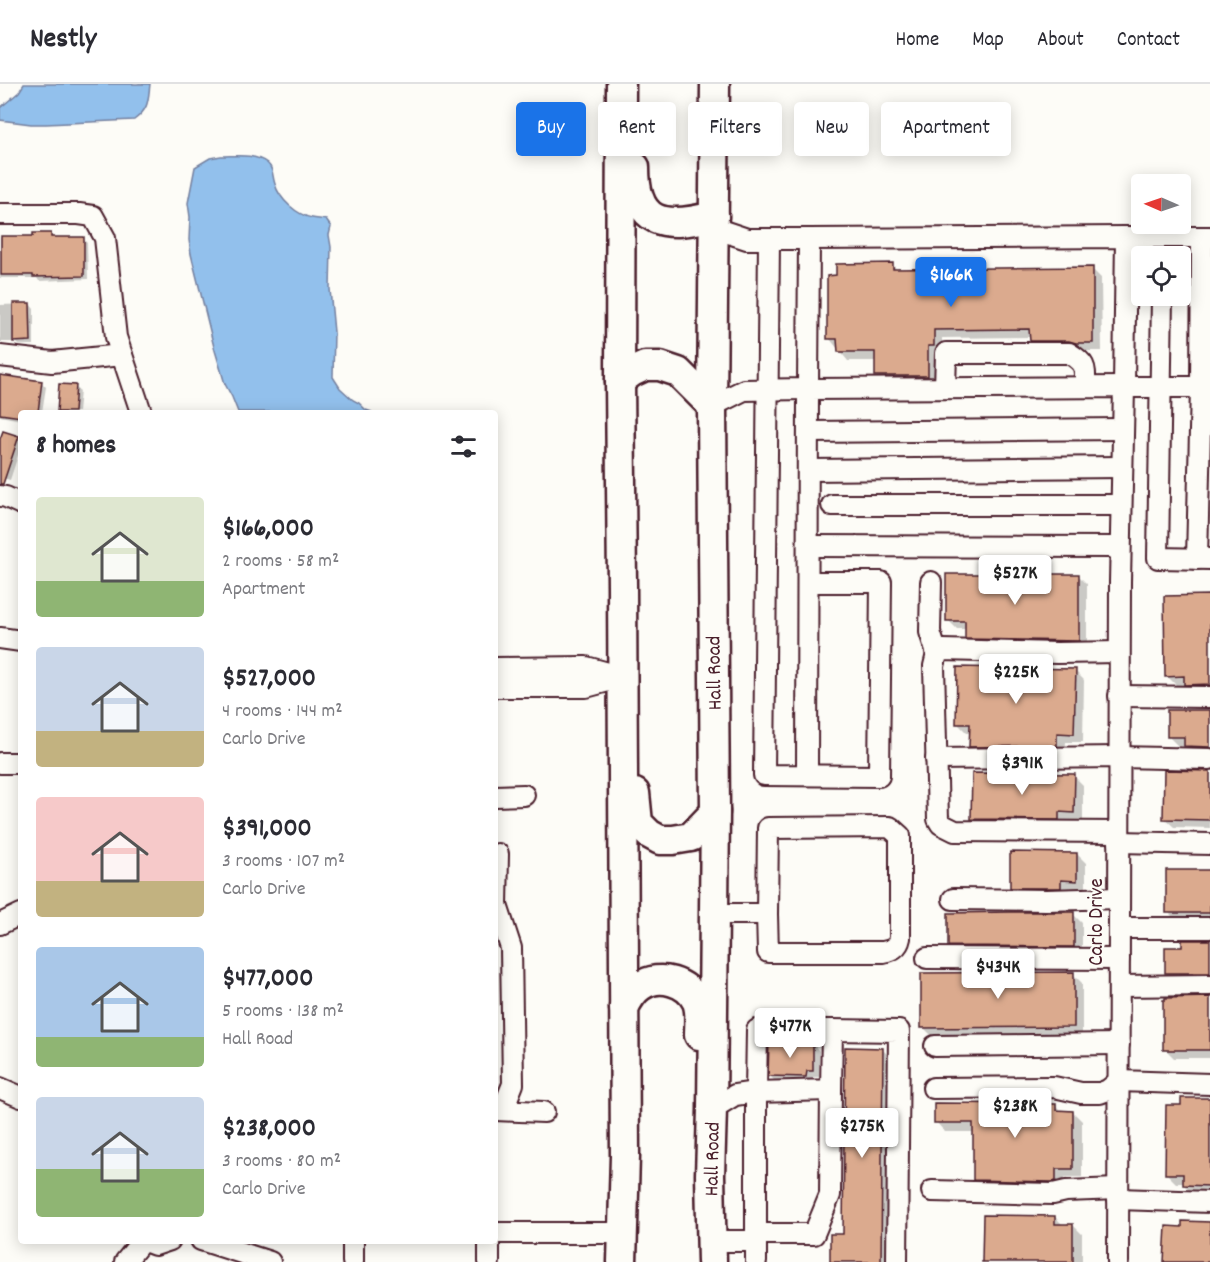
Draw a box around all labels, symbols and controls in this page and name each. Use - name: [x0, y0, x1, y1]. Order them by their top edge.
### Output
- text: Nestly: [30, 21, 96, 61]
- text: Home: [895, 26, 939, 56]
- text: Map: [972, 26, 1004, 56]
- text: About: [1037, 26, 1084, 56]
- text: Contact: [1117, 26, 1180, 56]
- chip: Buy: [516, 102, 586, 156]
- chip: Rent: [598, 102, 676, 156]
- chip: Filters: [688, 102, 782, 156]
- chip: New: [794, 102, 869, 156]
- chip: Apartment: [881, 102, 1011, 156]
- north arrow: [1131, 174, 1191, 234]
- map controls: [1131, 174, 1191, 306]
- button: locate: [1131, 246, 1191, 306]
- pin: $166K: [909, 257, 993, 308]
- text: $166K: [929, 262, 973, 290]
- text: 8 homes: [36, 428, 116, 465]
- icon: filters: [447, 430, 480, 463]
- text: $166,000: [222, 511, 314, 548]
- icon: home: [84, 521, 156, 593]
- text: 2 rooms · 58 m²: [222, 548, 339, 576]
- pin: $527K: [973, 555, 1057, 606]
- text: $527K: [992, 560, 1038, 588]
- text: Apartment: [222, 576, 305, 604]
- street label: Hall Road: [700, 635, 732, 711]
- pin: $225K: [974, 654, 1058, 705]
- text: $225K: [993, 659, 1039, 687]
- text: $527,000: [222, 661, 316, 698]
- icon: home: [84, 671, 156, 743]
- text: 4 rooms · 144 m²: [222, 698, 343, 726]
- text: Carlo Drive: [222, 726, 305, 754]
- pin: $391K: [980, 745, 1064, 796]
- text: $391K: [1001, 750, 1043, 778]
- text: $391,000: [222, 811, 312, 848]
- icon: home: [84, 821, 156, 893]
- text: 3 rooms · 107 m²: [222, 848, 345, 876]
- text: Carlo Drive: [222, 876, 305, 904]
- street label: Carlo Drive: [1083, 878, 1113, 966]
- pin: $434K: [956, 949, 1040, 1000]
- text: $434K: [976, 954, 1020, 982]
- text: $477,000: [222, 961, 313, 998]
- icon: home: [84, 971, 156, 1043]
- text: 5 rooms · 138 m²: [222, 998, 344, 1026]
- pin: $477K: [748, 1008, 832, 1059]
- text: $477K: [769, 1013, 812, 1041]
- text: Hall Road: [222, 1026, 293, 1054]
- pin: $238K: [973, 1088, 1057, 1139]
- text: $238K: [992, 1093, 1038, 1121]
- pin: $275K: [820, 1108, 904, 1159]
- text: $238,000: [222, 1111, 316, 1148]
- text: $275K: [839, 1113, 885, 1141]
- icon: home: [84, 1121, 156, 1193]
- street label: Hall Road: [698, 1121, 730, 1197]
- text: 3 rooms · 80 m²: [222, 1148, 341, 1176]
- text: Carlo Drive: [222, 1176, 305, 1204]

